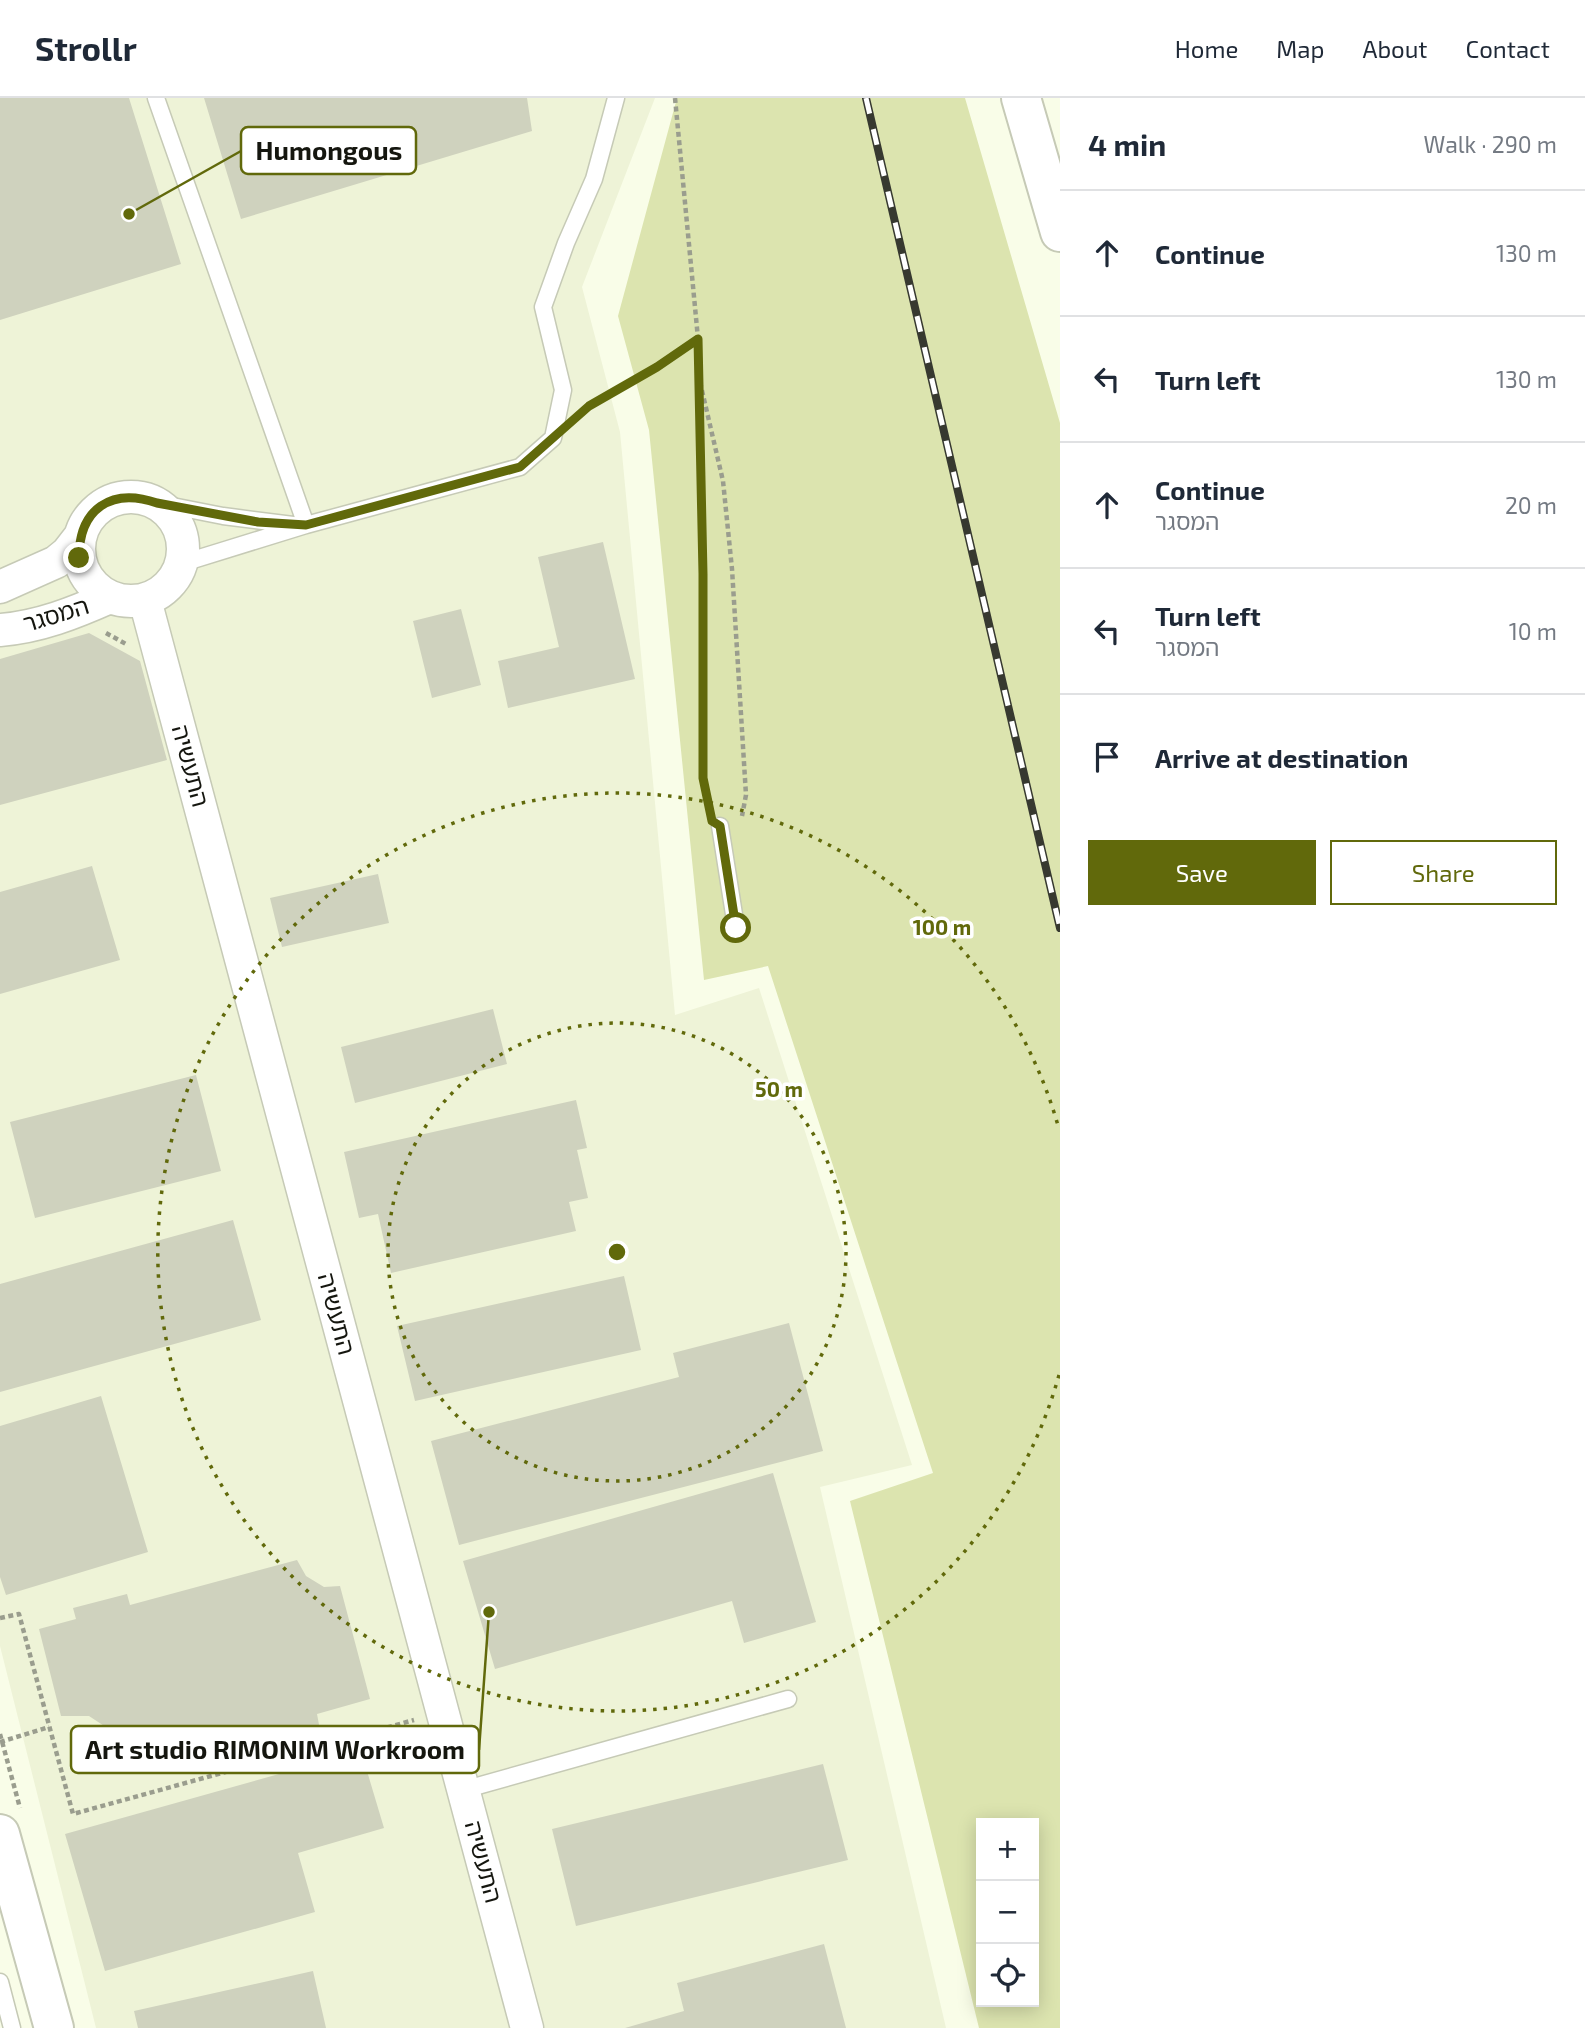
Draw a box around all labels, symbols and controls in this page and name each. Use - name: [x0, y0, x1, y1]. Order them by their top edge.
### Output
- text: Strollr: [35, 28, 137, 68]
- text: Home: [1175, 34, 1238, 63]
- text: Map: [1276, 34, 1324, 63]
- text: About: [1362, 34, 1428, 63]
- text: Contact: [1466, 34, 1550, 63]
- text: 4 min: [1088, 126, 1166, 162]
- callout: Humongous: [241, 127, 416, 174]
- text: Walk · 290 m: [1424, 130, 1557, 158]
- text: Humongous: [256, 134, 402, 165]
- icon: ahead: [1088, 234, 1126, 272]
- text: Continue: [1155, 238, 1265, 269]
- text: 130 m: [1496, 239, 1557, 267]
- icon: left: [1088, 360, 1126, 398]
- text: Turn left: [1155, 364, 1261, 395]
- text: 130 m: [1496, 365, 1557, 393]
- text: Continue: [1155, 474, 1265, 505]
- icon: ahead: [1088, 486, 1126, 524]
- text: 20 m: [1505, 491, 1557, 519]
- text: המסגר: [1155, 507, 1220, 535]
- route end: [63, 542, 94, 573]
- street label: המסגר: [19, 590, 92, 637]
- text: Turn left: [1155, 600, 1261, 631]
- icon: left: [1088, 612, 1126, 650]
- text: 10 m: [1509, 617, 1557, 645]
- text: המסגר: [1155, 633, 1220, 661]
- street label: התעשיה: [167, 721, 216, 810]
- icon: arrive: [1088, 738, 1126, 776]
- text: Arrive at destination: [1155, 742, 1408, 773]
- button: Save: [1088, 840, 1316, 905]
- button: Share: [1330, 840, 1557, 905]
- route start: [720, 912, 751, 943]
- text: 100 m: [913, 914, 971, 939]
- text: 50 m: [755, 1076, 803, 1101]
- centre of rings: [605, 1240, 629, 1264]
- street label: התעשיה: [313, 1269, 362, 1358]
- callout: Art studio RIMONIM Workroom: [71, 1726, 479, 1773]
- text: Art studio RIMONIM Workroom: [85, 1733, 465, 1764]
- street label: התעשיה: [460, 1817, 509, 1906]
- map controls: [976, 1818, 1039, 2007]
- button: +: [976, 1818, 1039, 1881]
- button: −: [976, 1881, 1039, 1944]
- button: locate: [976, 1944, 1039, 2007]

